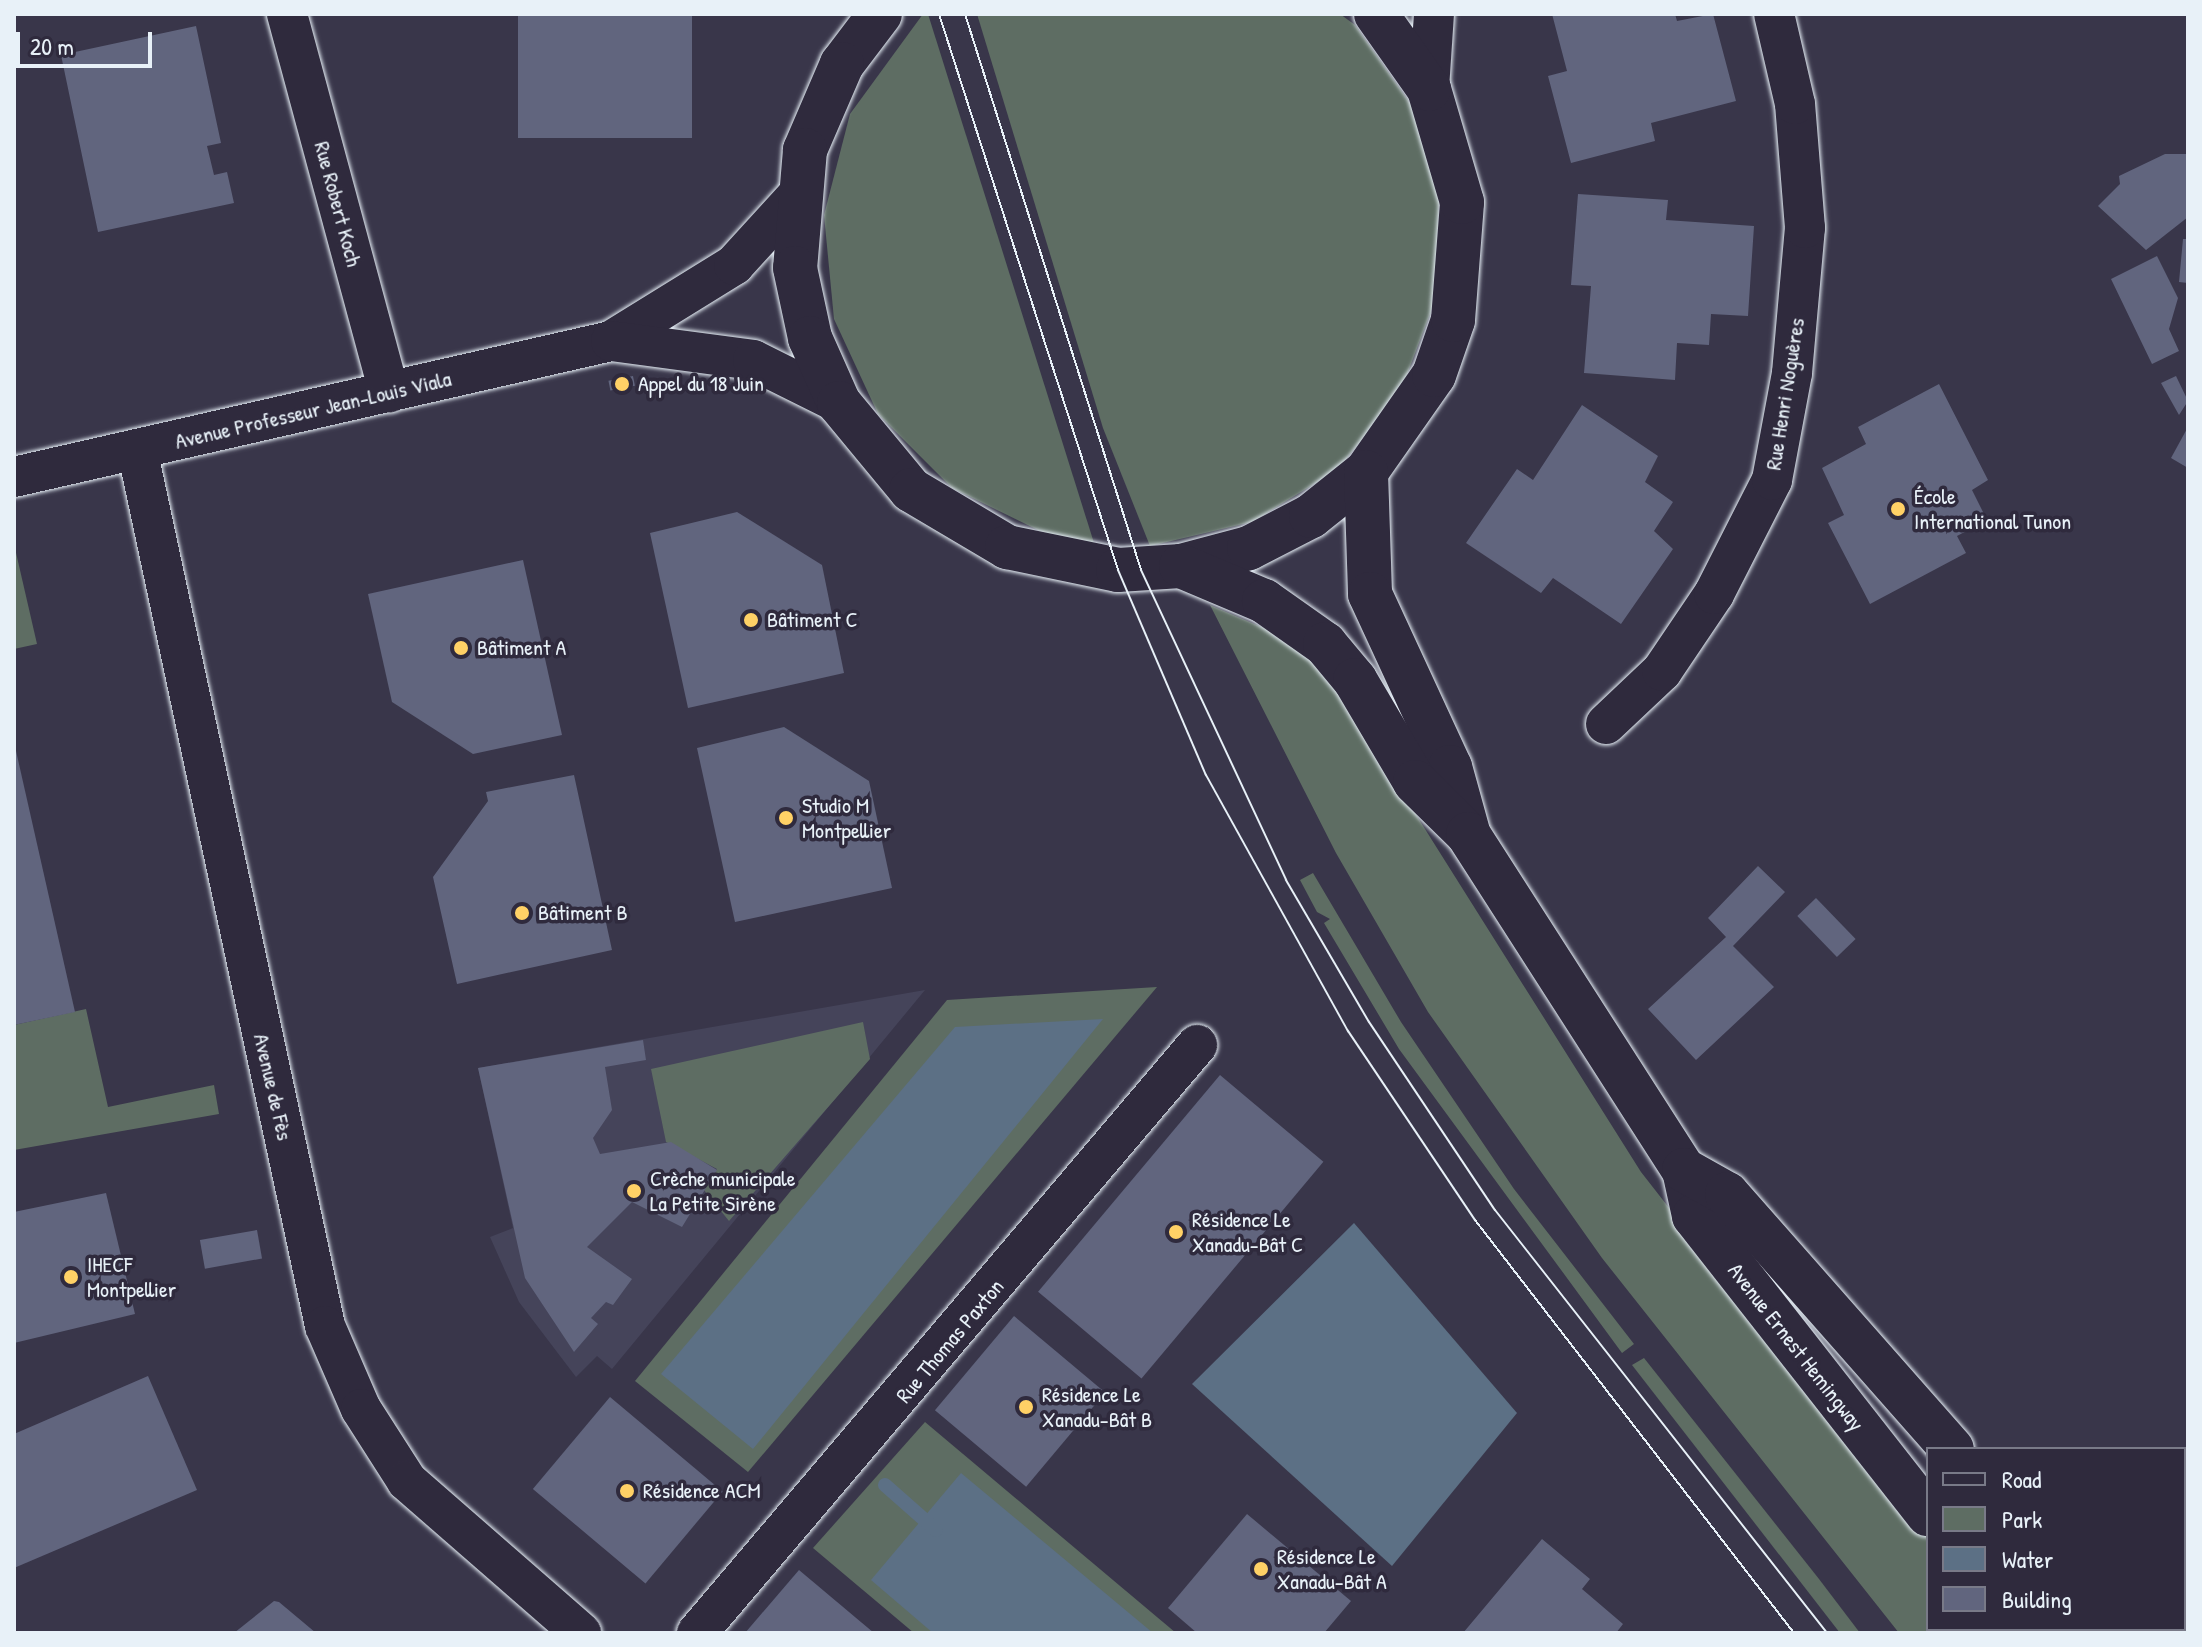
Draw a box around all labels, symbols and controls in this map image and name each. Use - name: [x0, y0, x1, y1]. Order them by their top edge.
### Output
- scale bar: [20, 16, 156, 66]
- text: 20 m: [30, 30, 74, 62]
- street label: Rue Robert Koch: [309, 139, 367, 269]
- street label: Rue Henri Noguères: [1760, 316, 1810, 472]
- street label: Avenue Professeur Jean-Louis Viala: [172, 365, 454, 455]
- place label: Appel du 18 Juin: [638, 371, 764, 397]
- marker: Appel du 18 Juin: [613, 375, 631, 393]
- place label: École International Tunon: [1914, 483, 2071, 534]
- marker: École International Tunon: [1889, 500, 1907, 518]
- place label: Bâtiment C: [767, 607, 858, 633]
- marker: Bâtiment C: [742, 611, 760, 629]
- place label: Bâtiment A: [477, 635, 566, 661]
- marker: Bâtiment A: [452, 639, 470, 657]
- place label: Studio M Montpellier: [802, 792, 891, 844]
- marker: Studio M Montpellier: [777, 809, 795, 827]
- place label: Bâtiment B: [538, 900, 628, 926]
- marker: Bâtiment B: [513, 904, 531, 922]
- street label: Avenue de Fès: [248, 1031, 298, 1143]
- place label: Crèche municipale La Petite Sirène: [650, 1165, 796, 1216]
- marker: Crèche municipale La Petite Sirène: [625, 1182, 643, 1200]
- place label: Résidence Le Xanadu-Bât C: [1192, 1206, 1303, 1258]
- marker: Résidence Le Xanadu-Bât C: [1167, 1223, 1185, 1241]
- place label: IHECF Montpellier: [87, 1251, 176, 1302]
- street label: Avenue Ernest Hemingway: [1722, 1258, 1870, 1436]
- marker: IHECF Montpellier: [62, 1268, 80, 1286]
- street label: Rue Thomas Paxton: [891, 1274, 1009, 1408]
- place label: Résidence Le Xanadu-Bât B: [1042, 1381, 1152, 1432]
- marker: Résidence Le Xanadu-Bât B: [1017, 1398, 1035, 1416]
- legend: [1926, 1447, 2186, 1631]
- text: Road: [2002, 1463, 2041, 1495]
- place label: Résidence ACM: [643, 1478, 761, 1504]
- marker: Résidence ACM: [618, 1482, 636, 1500]
- text: Park: [2002, 1503, 2042, 1535]
- place label: Résidence Le Xanadu-Bât A: [1277, 1543, 1387, 1594]
- text: Water: [2002, 1543, 2053, 1575]
- marker: Résidence Le Xanadu-Bât A: [1252, 1560, 1270, 1578]
- text: Building: [2002, 1583, 2072, 1615]

